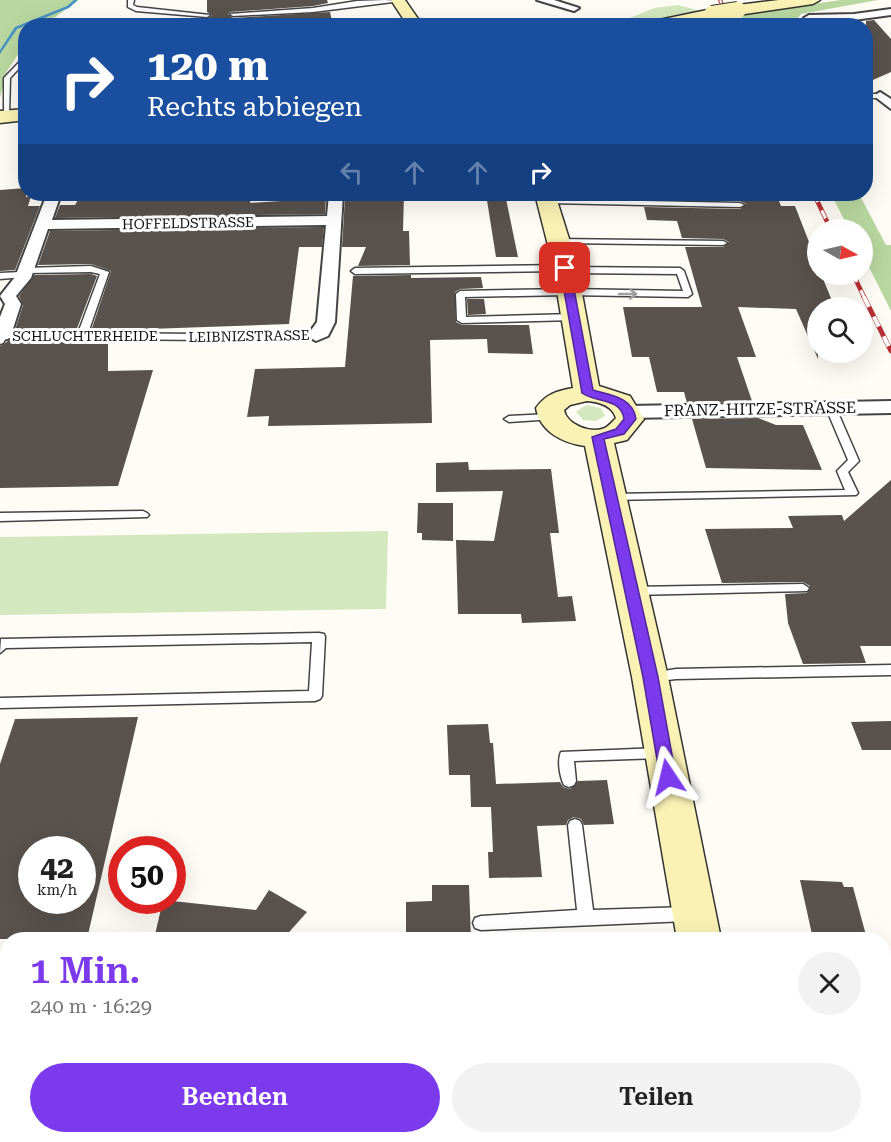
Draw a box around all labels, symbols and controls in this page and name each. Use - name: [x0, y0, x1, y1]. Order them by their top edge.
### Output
- text: 120 m: [147, 41, 269, 90]
- icon: right: [48, 42, 126, 120]
- text: Rechts abbiegen: [147, 91, 362, 123]
- icon: left: [335, 156, 368, 189]
- icon: ahead: [398, 156, 431, 189]
- icon: ahead: [461, 156, 494, 189]
- icon: right: [524, 156, 557, 189]
- street label: HOFFELDSTRASSE: [122, 214, 254, 232]
- north arrow: [807, 219, 873, 285]
- map controls: [807, 219, 873, 363]
- pin: [539, 242, 590, 293]
- icon: arrive: [548, 251, 581, 284]
- one-way arrow: [618, 288, 638, 300]
- button: search: [807, 297, 873, 363]
- street label: LEIBNIZSTRASSE: [188, 327, 310, 345]
- street label: SCHLUCHTERHEIDE: [12, 328, 158, 344]
- street label: FRANZ-HITZE-STRASSE: [664, 398, 856, 420]
- position arrow: [636, 745, 700, 809]
- speed limit sign: 50: [108, 836, 186, 914]
- text: 42: [40, 850, 74, 885]
- text: km/h: [37, 881, 77, 899]
- text: 1 Min.: [30, 950, 140, 992]
- button: close: [798, 952, 861, 1015]
- text: 240 m · 16:29: [30, 994, 152, 1018]
- button: Beenden: [30, 1063, 440, 1132]
- button: Teilen: [452, 1063, 861, 1132]

